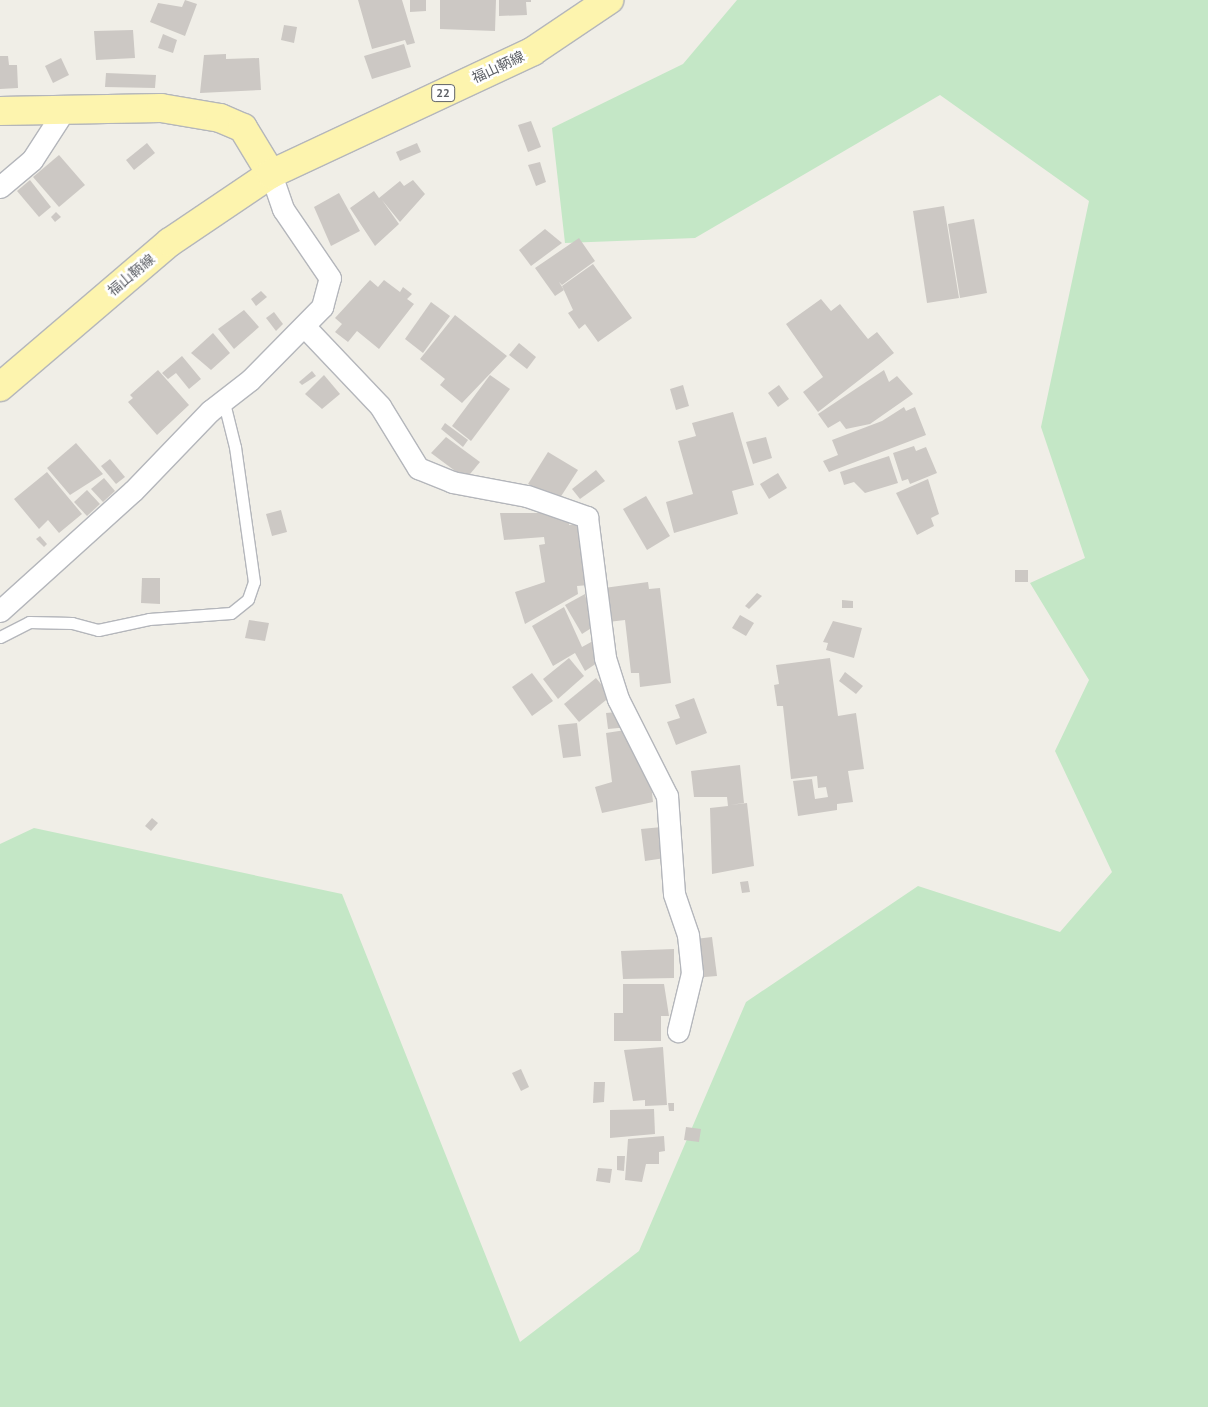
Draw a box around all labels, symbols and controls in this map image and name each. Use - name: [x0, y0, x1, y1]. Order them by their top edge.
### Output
- street label: 福山鞆線: [469, 48, 527, 86]
- road number: 22: [430, 84, 456, 102]
- street label: 福山鞆線: [104, 251, 158, 299]

